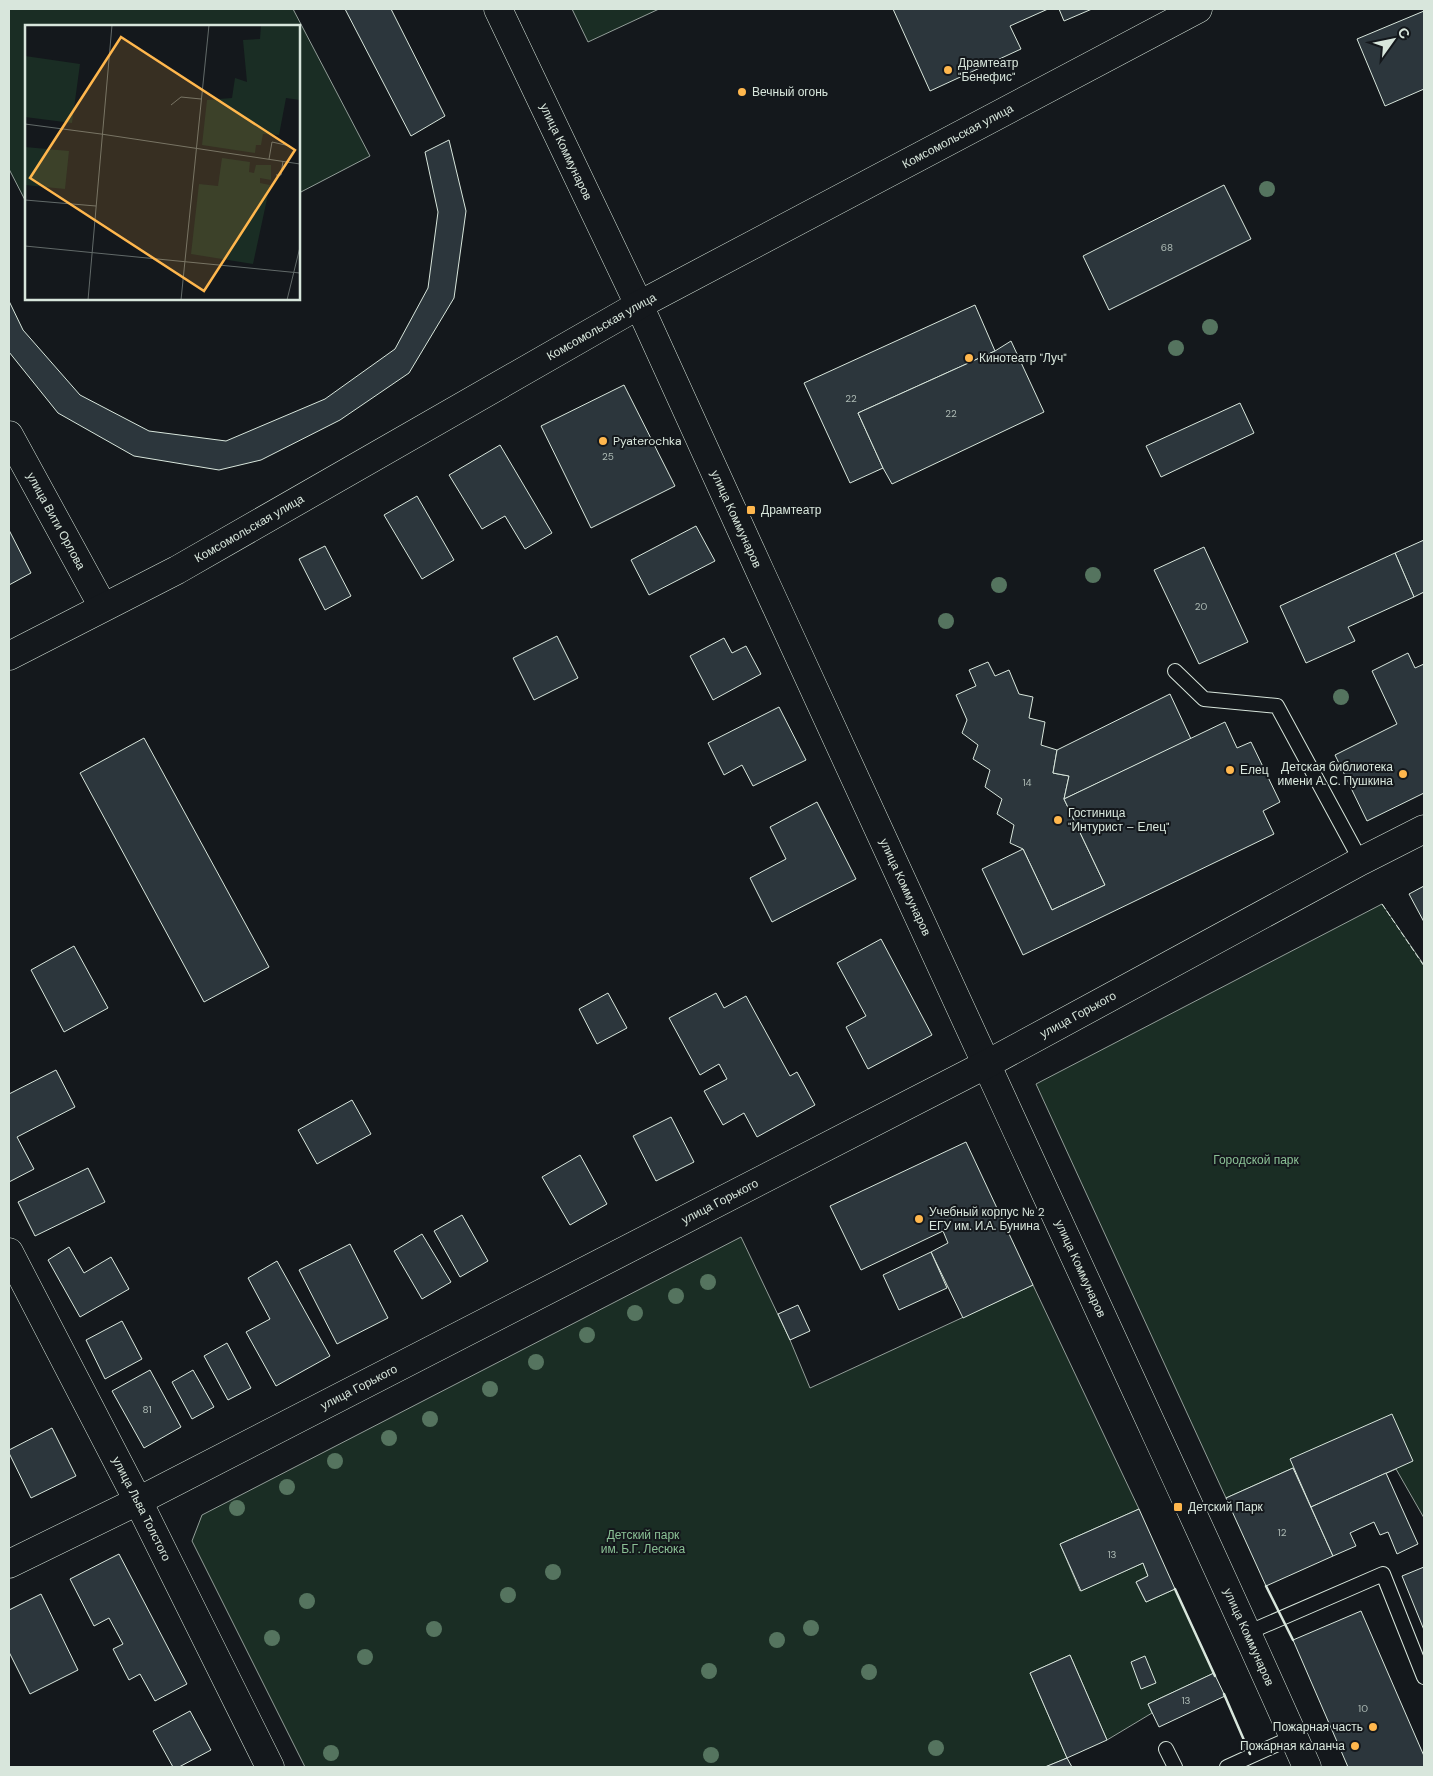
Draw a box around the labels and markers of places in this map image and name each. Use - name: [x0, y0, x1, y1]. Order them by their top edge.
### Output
- place label: Драмтеатр "Бенефис": [958, 55, 1019, 85]
- marker: Драмтеатр "Бенефис": [942, 64, 954, 76]
- place label: Вечный огонь: [752, 84, 828, 100]
- marker: Вечный огонь: [736, 86, 748, 98]
- place label: Кинотеатр "Луч": [979, 350, 1067, 366]
- marker: Кинотеатр "Луч": [963, 352, 975, 364]
- place label: Pyaterochka: [613, 433, 682, 449]
- marker: Pyaterochka: [597, 435, 609, 447]
- place label: Драмтеатр: [761, 502, 822, 518]
- marker: Драмтеатр: [745, 504, 757, 516]
- place label: Детская библиотека имени А. С. Пушкина: [1278, 759, 1393, 789]
- place label: Елец: [1240, 762, 1269, 778]
- marker: Елец: [1224, 764, 1236, 776]
- marker: Детская библиотека имени А. С. Пушкина: [1397, 768, 1409, 780]
- place label: Гостиница "Интурист – Елец": [1068, 805, 1170, 835]
- marker: Гостиница "Интурист – Елец": [1052, 814, 1064, 826]
- place label: Учебный корпус № 2 ЕГУ им. И.А. Бунина: [929, 1204, 1045, 1234]
- marker: Учебный корпус № 2 ЕГУ им. И.А. Бунина: [913, 1213, 925, 1225]
- place label: Детский Парк: [1188, 1499, 1264, 1515]
- marker: Детский Парк: [1172, 1501, 1184, 1513]
- place label: Пожарная часть: [1273, 1719, 1363, 1735]
- marker: Пожарная часть: [1367, 1721, 1379, 1733]
- place label: Пожарная каланча: [1240, 1738, 1345, 1754]
- marker: Пожарная каланча: [1349, 1740, 1361, 1752]

